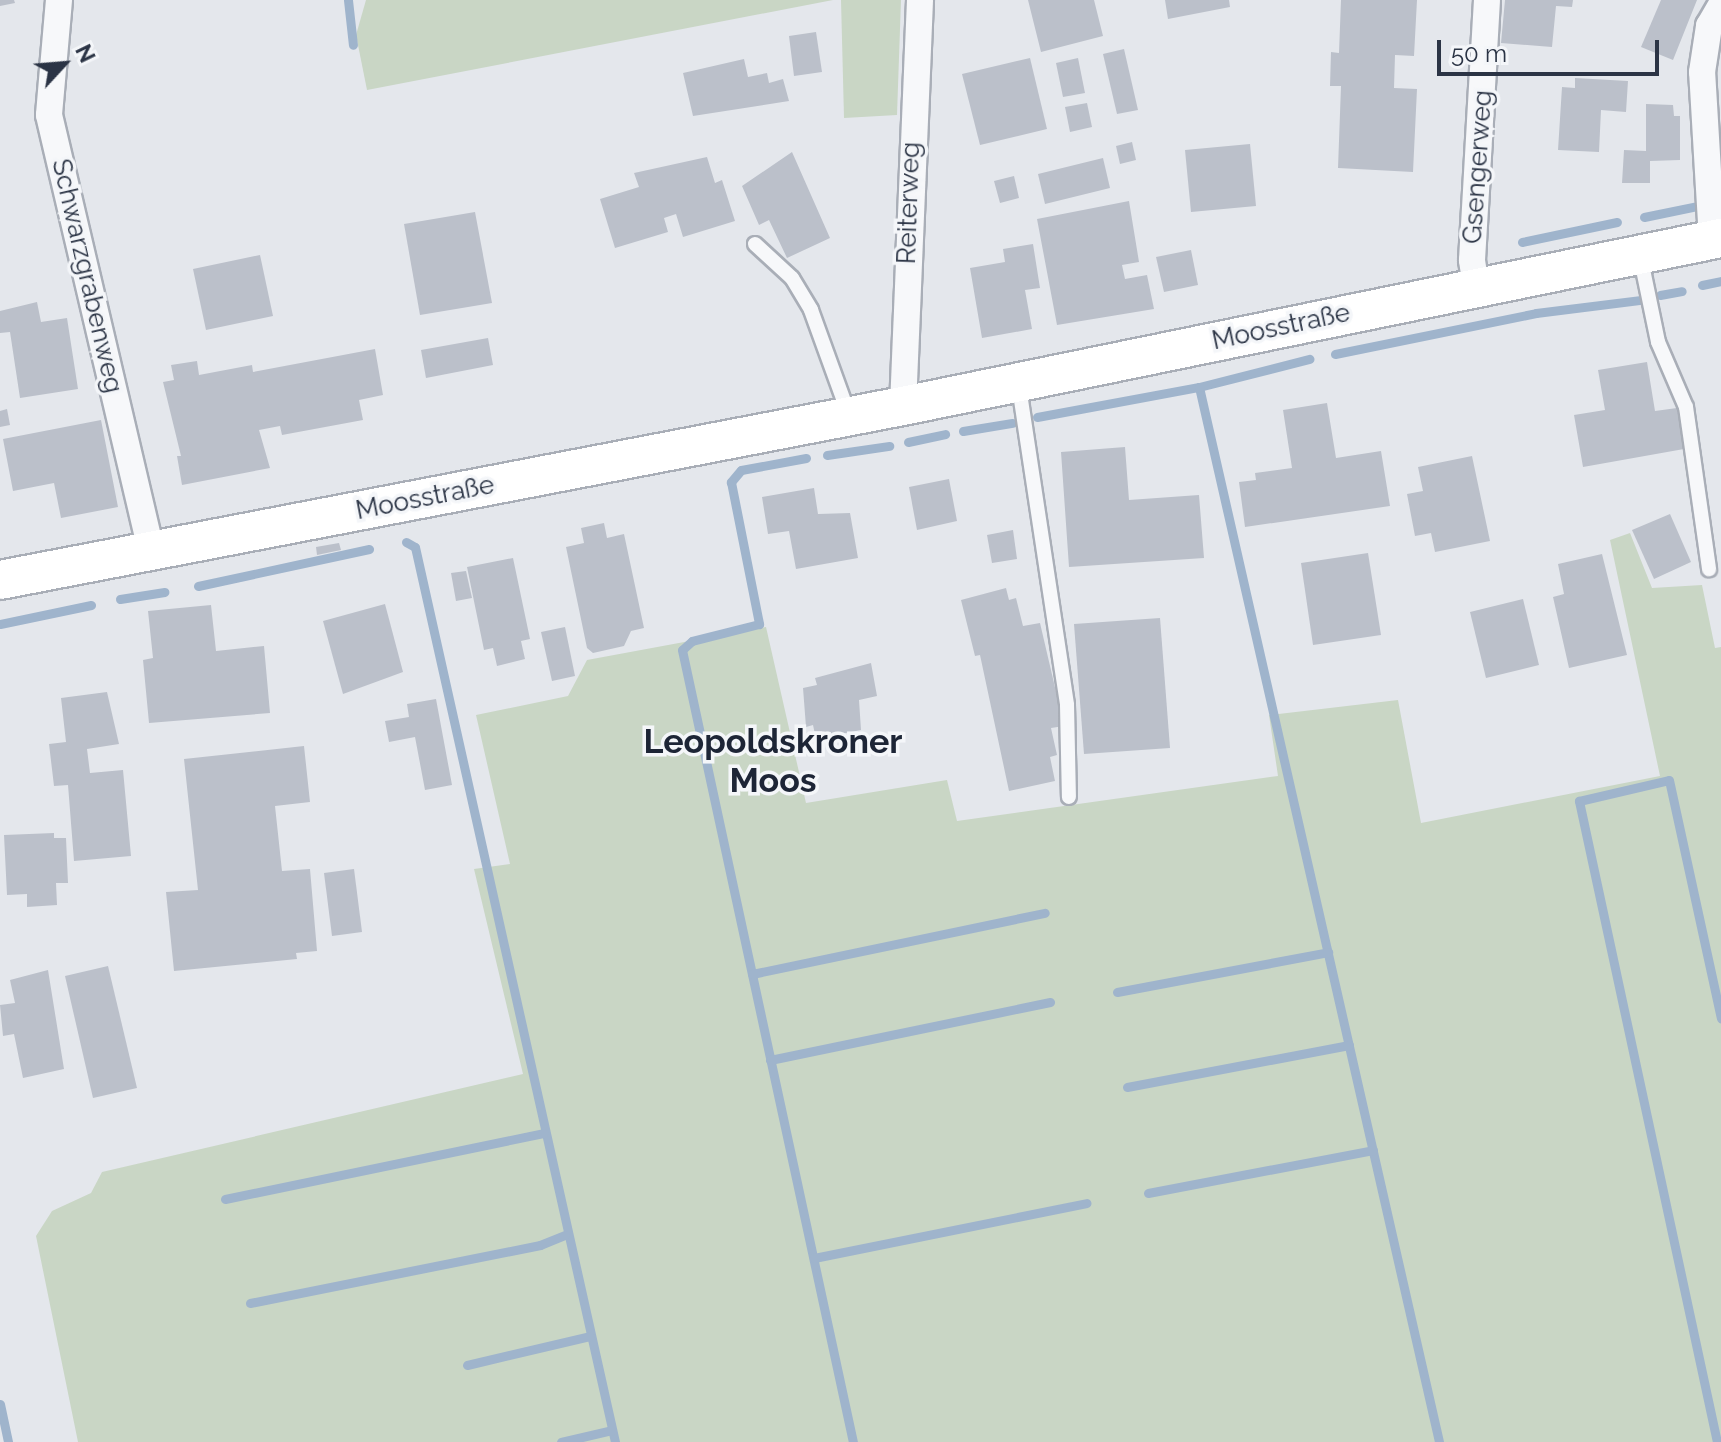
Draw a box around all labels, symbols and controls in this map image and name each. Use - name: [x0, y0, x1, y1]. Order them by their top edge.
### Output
- north arrow: [24, 24, 104, 104]
- scale bar: [1441, 24, 1663, 74]
- text: 50 m: [1451, 39, 1507, 68]
- text: N: [70, 40, 101, 67]
- street label: Gsengerweg: [1457, 89, 1499, 245]
- street label: Reiterweg: [891, 141, 927, 265]
- street label: Schwarzgrabenweg: [45, 156, 129, 396]
- street label: Moosstraße: [1209, 297, 1353, 357]
- street label: Moosstraße: [353, 469, 497, 527]
- district label: Leopoldskroner Moos: [644, 721, 902, 800]

